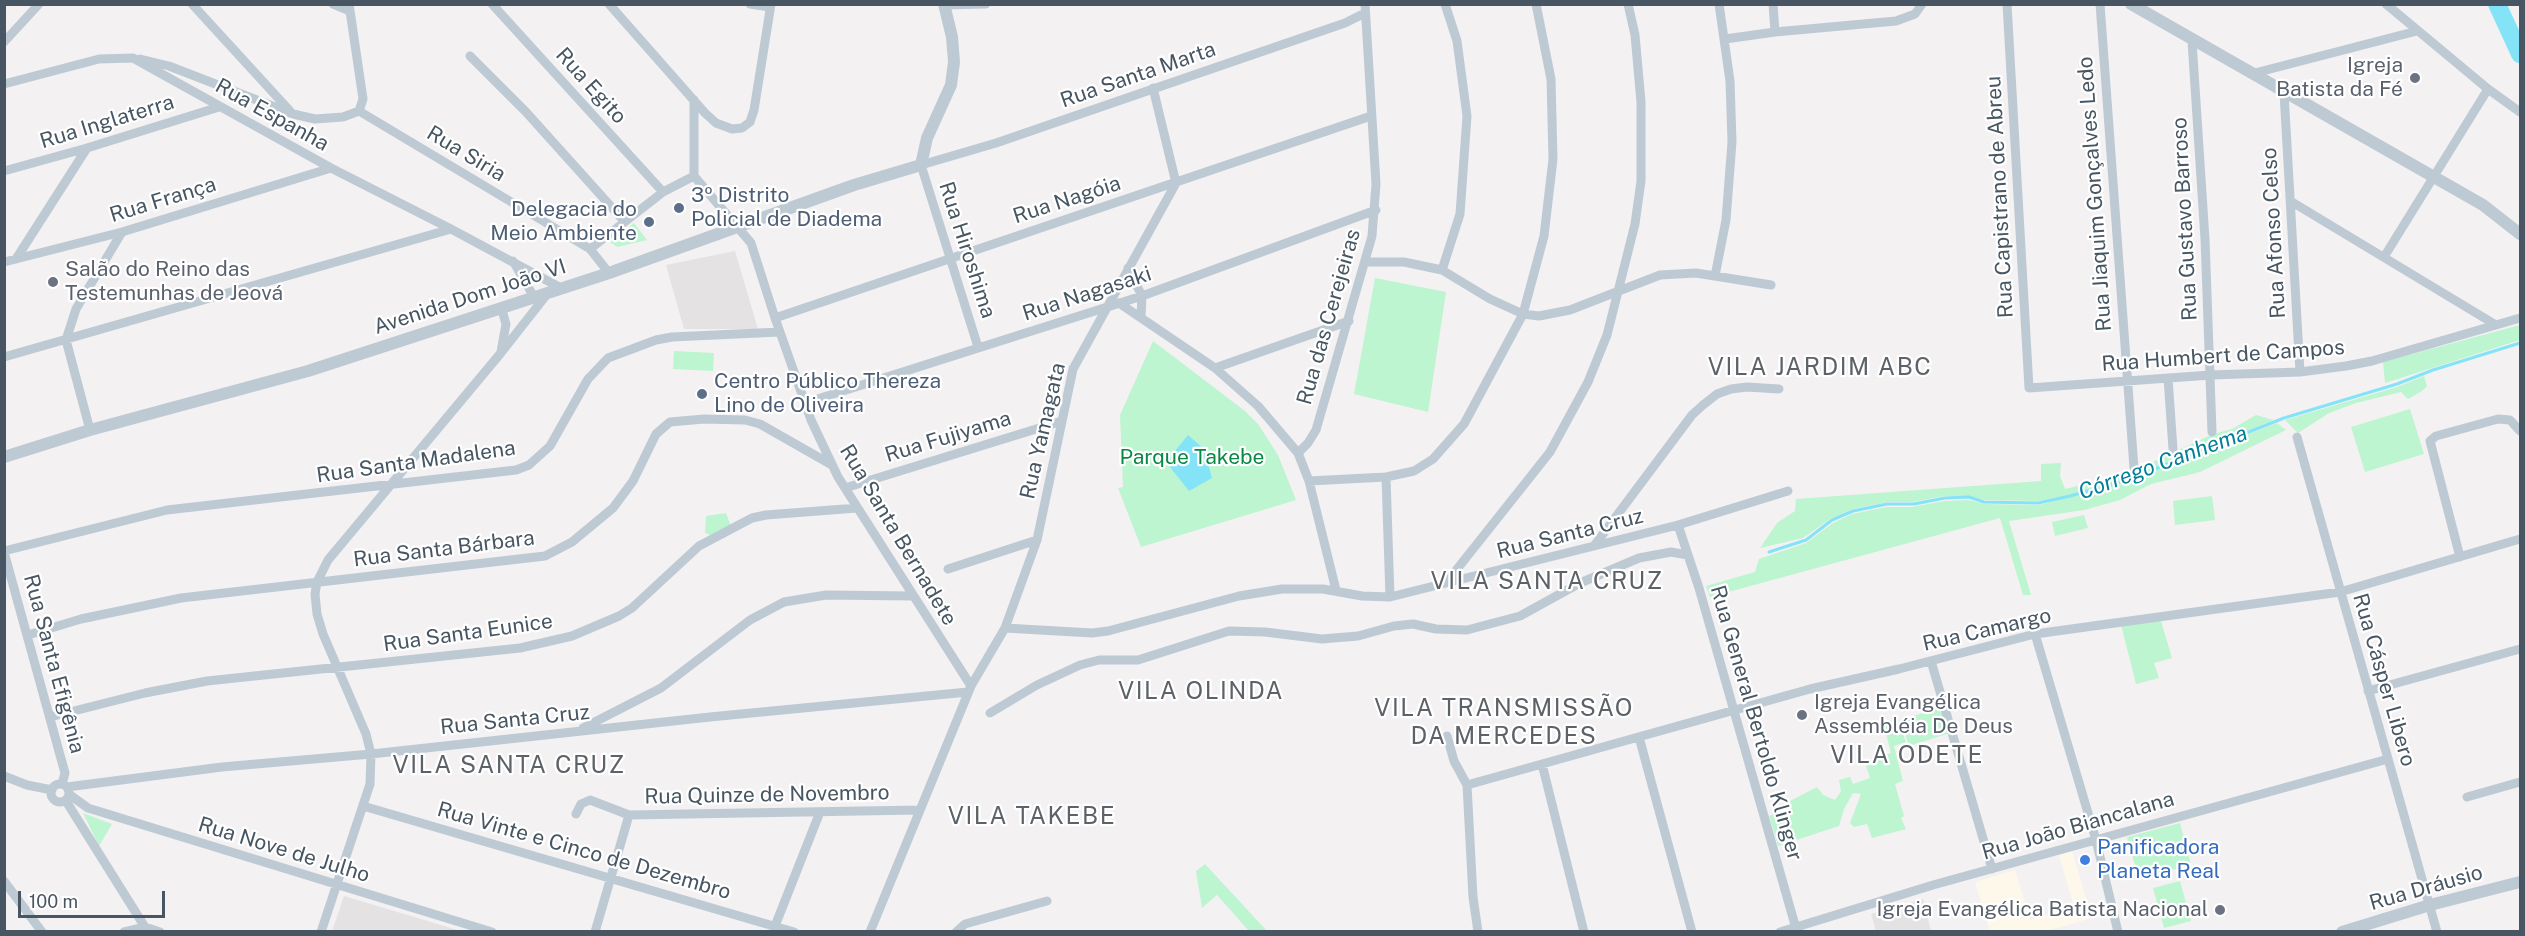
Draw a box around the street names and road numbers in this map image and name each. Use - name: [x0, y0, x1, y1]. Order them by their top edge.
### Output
- street label: Rua Santa Marta: [1057, 37, 1219, 113]
- street label: Rua Egito: [550, 43, 632, 129]
- street label: Rua Jiaquim Gonçalves Ledo: [2073, 56, 2117, 332]
- street label: Rua Espanha: [211, 73, 333, 157]
- street label: Rua Capistrano de Abreu: [1981, 75, 2019, 319]
- street label: Rua Inglaterra: [37, 90, 177, 154]
- street label: Rua Gustavo Barroso: [2167, 117, 2203, 321]
- street label: Rua Siria: [422, 121, 510, 187]
- street label: Rua Afonso Celso: [2257, 147, 2291, 319]
- street label: Rua Nagóia: [1010, 171, 1124, 229]
- street label: Rua França: [107, 172, 219, 228]
- street label: Rua Hiroshima: [933, 179, 1001, 321]
- street label: Rua das Cerejeiras: [1292, 226, 1366, 408]
- street label: Avenida Dom João VI: [371, 254, 569, 340]
- street label: Rua Nagasaki: [1019, 261, 1155, 327]
- street label: Rua Humbert de Campos: [2101, 335, 2345, 377]
- street label: Rua Yamagata: [1015, 360, 1071, 502]
- street label: Rua Fujiyama: [882, 406, 1014, 468]
- street label: Rua Santa Madalena: [315, 436, 517, 488]
- street label: Rua Santa Bernadete: [834, 440, 962, 630]
- street label: Rua Santa Cruz: [1494, 504, 1646, 564]
- street label: Rua Santa Bárbara: [352, 525, 536, 573]
- street label: Rua Santa Efigênia: [18, 572, 90, 756]
- street label: Rua General Bertoldo Klinger: [1705, 583, 1807, 863]
- street label: Rua Cásper Libero: [2347, 591, 2421, 769]
- street label: Rua Camargo: [1920, 603, 2054, 657]
- street label: Rua Santa Eunice: [382, 609, 554, 657]
- street label: Rua Santa Cruz: [439, 700, 591, 740]
- street label: Rua Quinze de Novembro: [644, 780, 890, 810]
- street label: Rua João Biancalana: [1979, 786, 2177, 866]
- street label: Rua Vinte e Cinco de Dezembro: [434, 797, 734, 905]
- street label: Rua Nove de Julho: [195, 812, 373, 888]
- street label: Rua Dráusio: [2366, 860, 2486, 916]

